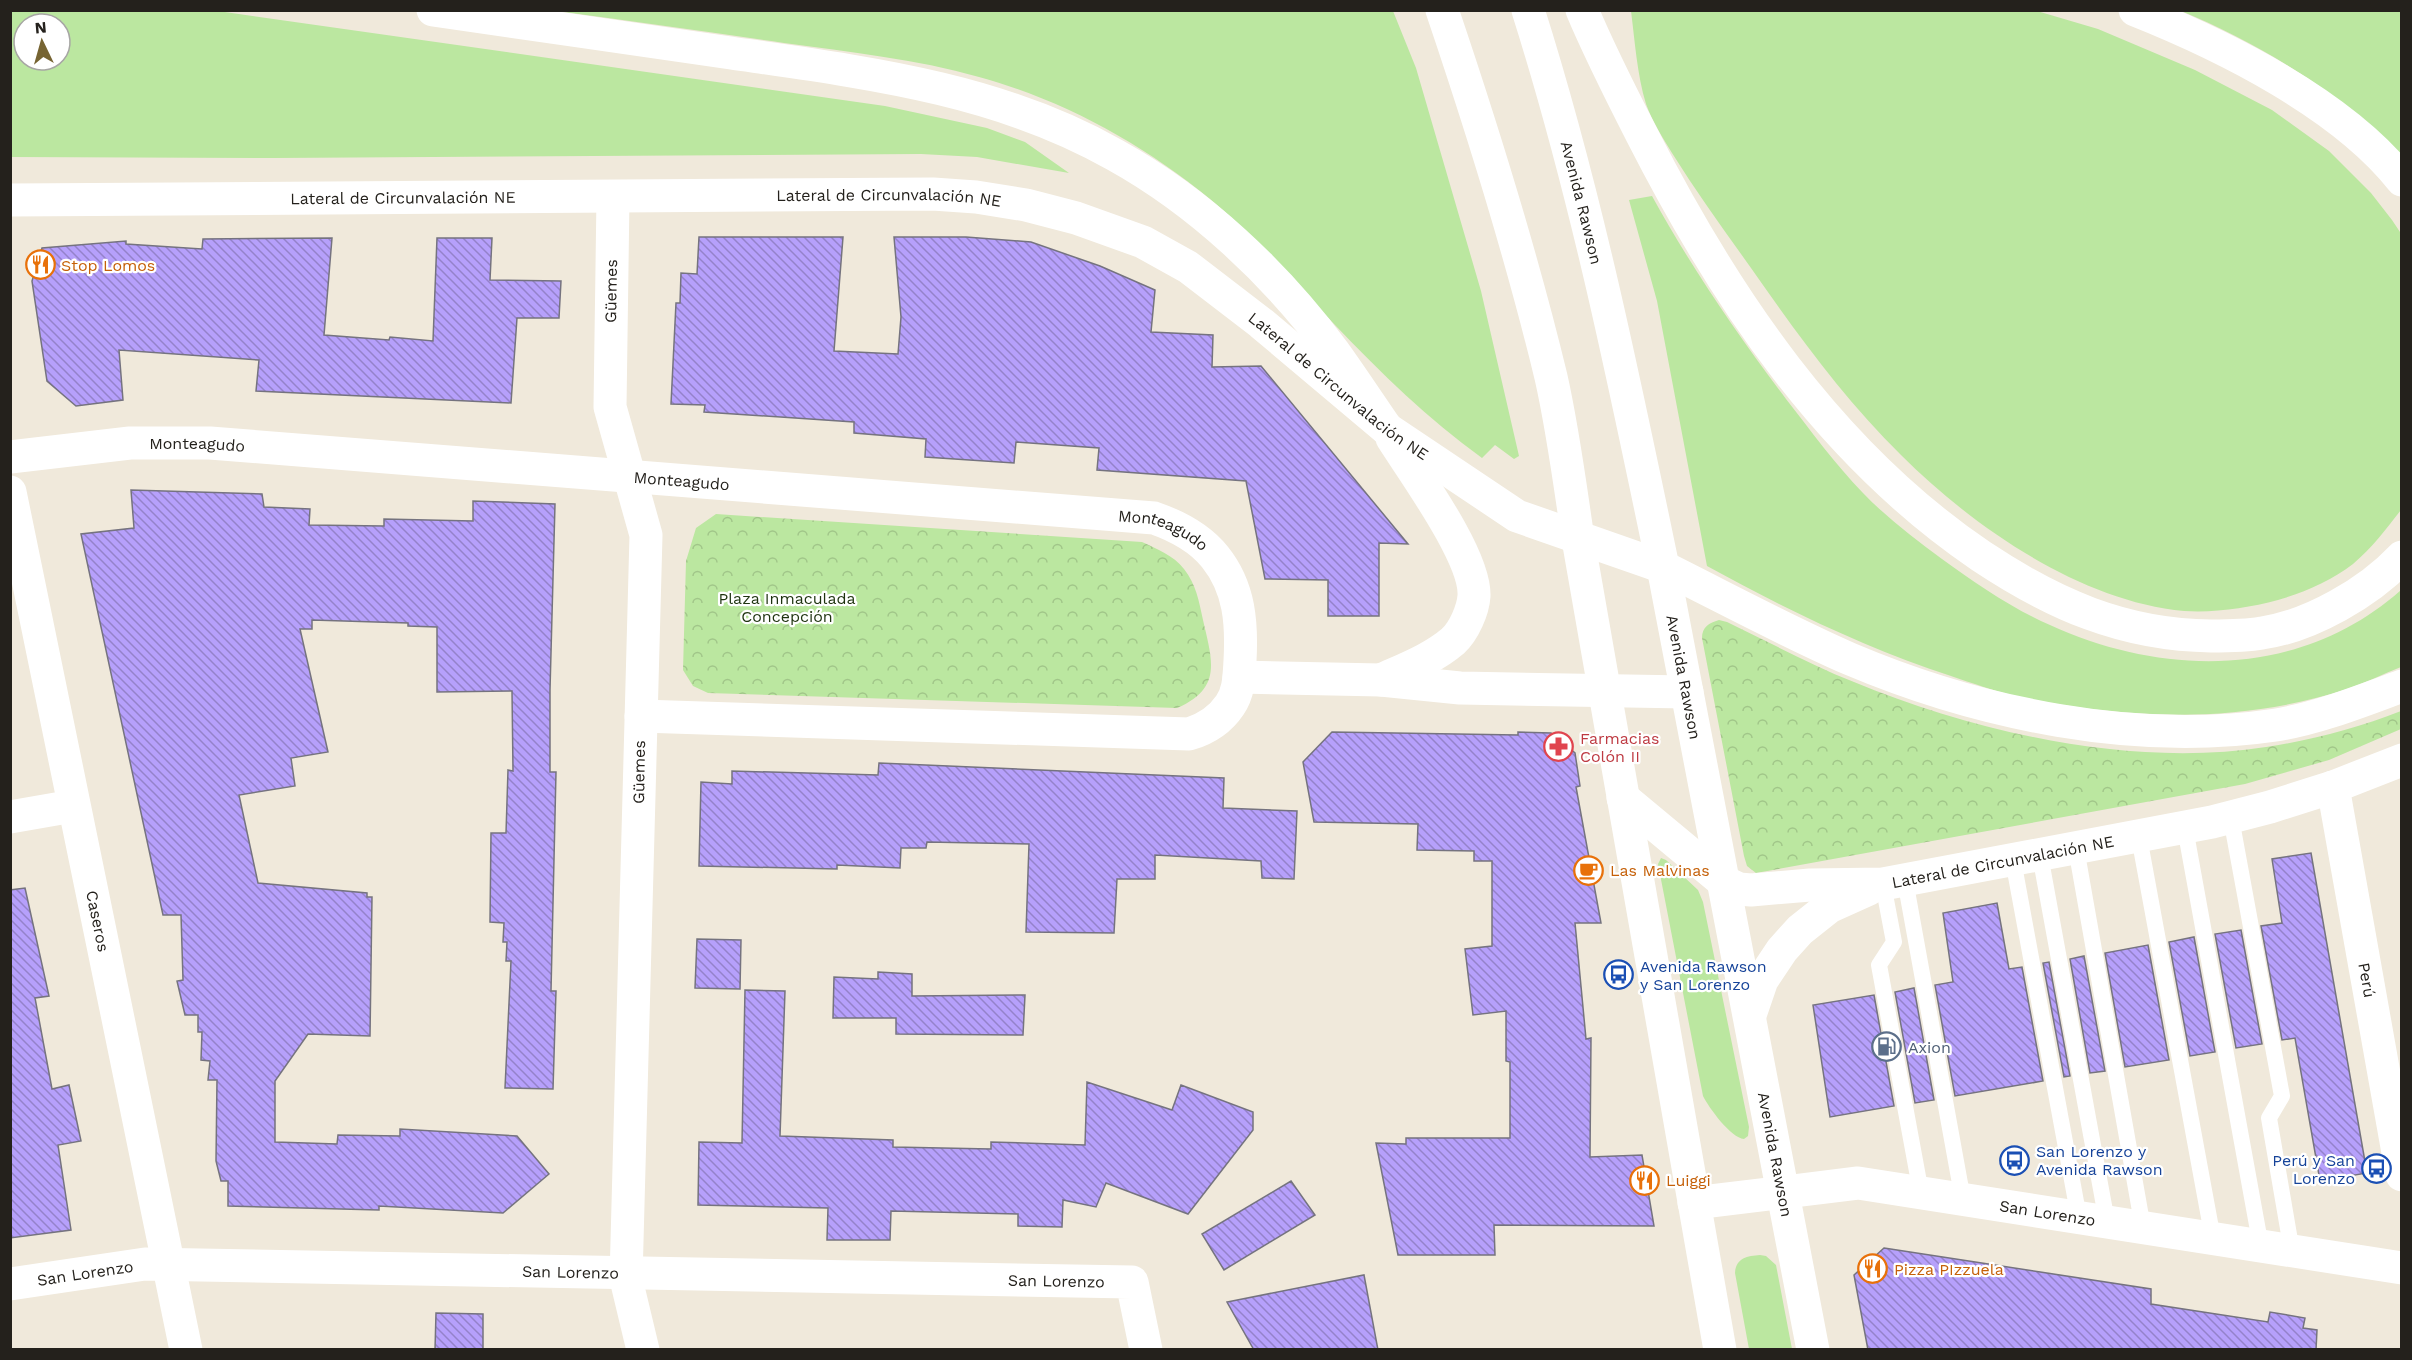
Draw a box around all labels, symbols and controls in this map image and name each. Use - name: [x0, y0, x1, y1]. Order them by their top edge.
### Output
- north arrow: [12, 12, 72, 72]
- text: N: [34, 18, 47, 38]
- street label: Avenida Rawson: [1557, 139, 1606, 266]
- street label: Lateral de Circunvalación NE: [776, 184, 1003, 210]
- street label: Lateral de Circunvalación NE: [290, 187, 516, 208]
- restaurant icon: Stop Lomos: [24, 249, 56, 281]
- place label: Stop Lomos: [61, 256, 155, 275]
- street label: Güemes: [601, 259, 621, 323]
- street label: Lateral de Circunvalación NE: [1245, 308, 1432, 464]
- street label: Monteagudo: [149, 433, 246, 455]
- street label: Monteagudo: [633, 467, 730, 494]
- street label: Monteagudo: [1118, 506, 1212, 554]
- park label: Plaza Inmaculada Concepción: [718, 589, 856, 626]
- street label: Avenida Rawson: [1663, 613, 1705, 741]
- place label: Farmacias Colón II: [1580, 729, 1660, 766]
- pharmacy icon: Farmacias Colón II: [1543, 731, 1575, 763]
- street label: Güemes: [629, 740, 649, 804]
- street label: Lateral de Circunvalación NE: [1890, 831, 2115, 892]
- cafe icon: Las Malvinas: [1573, 854, 1605, 886]
- place label: Las Malvinas: [1610, 861, 1710, 880]
- street label: Caseros: [82, 889, 114, 953]
- place label: Avenida Rawson y San Lorenzo: [1640, 957, 1767, 994]
- bus stop icon: Avenida Rawson y San Lorenzo: [1603, 959, 1635, 991]
- street label: Perú: [2355, 961, 2380, 999]
- fuel station icon: Axion: [1871, 1031, 1903, 1063]
- place label: Axion: [1908, 1038, 1951, 1057]
- street label: Avenida Rawson: [1754, 1090, 1797, 1218]
- place label: San Lorenzo y Avenida Rawson: [2036, 1142, 2163, 1179]
- bus stop icon: San Lorenzo y Avenida Rawson: [1999, 1144, 2031, 1176]
- place label: Perú y San Lorenzo: [2272, 1151, 2355, 1188]
- bus stop icon: Perú y San Lorenzo: [2360, 1153, 2392, 1185]
- restaurant icon: Luiggi: [1629, 1164, 1661, 1196]
- place label: Luiggi: [1666, 1171, 1711, 1190]
- street label: San Lorenzo: [1998, 1196, 2097, 1229]
- restaurant icon: Pizza PIzzuela: [1857, 1253, 1889, 1285]
- street label: San Lorenzo: [36, 1256, 135, 1289]
- place label: Pizza PIzzuela: [1894, 1260, 2004, 1279]
- street label: San Lorenzo: [522, 1261, 619, 1282]
- street label: San Lorenzo: [1008, 1270, 1105, 1291]

